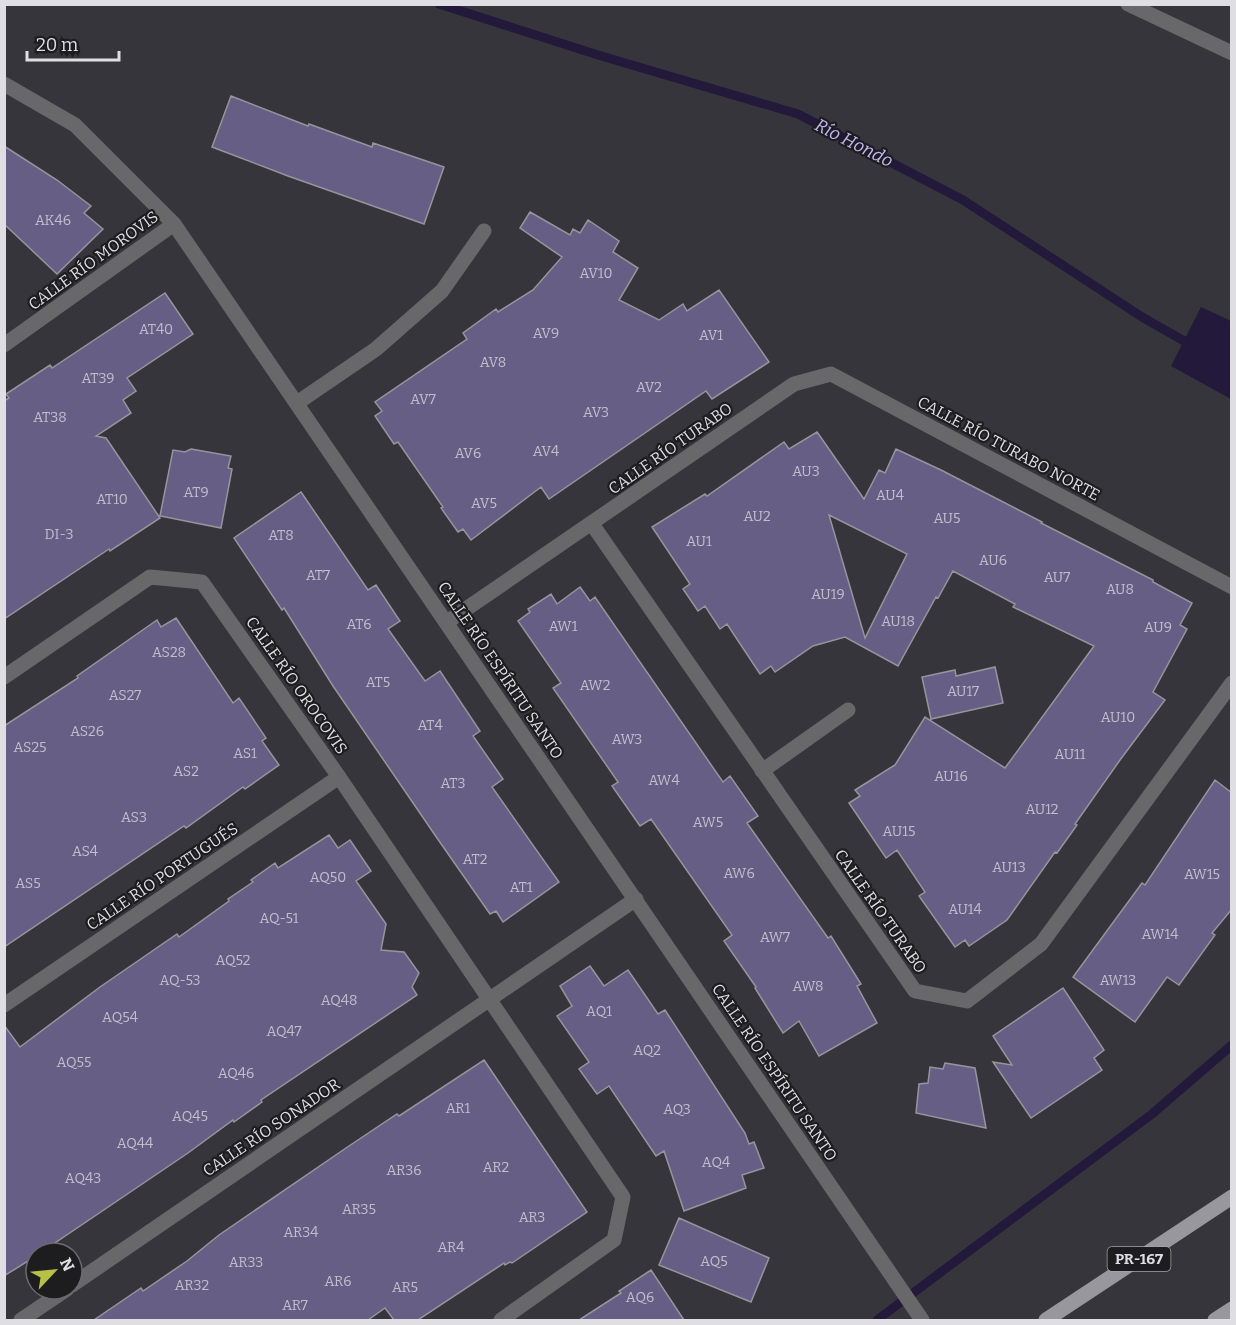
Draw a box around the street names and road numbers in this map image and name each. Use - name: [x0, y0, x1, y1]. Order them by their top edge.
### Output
- street label: CALLE RÍO MOROVIS: [24, 206, 162, 314]
- street label: CALLE RÍO TURABO NORTE: [914, 391, 1104, 505]
- street label: CALLE RÍO TURABO: [604, 398, 736, 498]
- street label: CALLE RÍO ESPÍRITU SANTO: [434, 577, 568, 763]
- street label: CALLE RÍO OROCOVIS: [242, 612, 352, 758]
- street label: CALLE RÍO PORTUGUÉS: [82, 818, 242, 934]
- street label: CALLE RÍO TURABO: [831, 845, 931, 977]
- street label: CALLE RÍO ESPÍRITU SANTO: [708, 979, 842, 1165]
- street label: CALLE RÍO SONADOR: [199, 1073, 344, 1180]
- road number: PR-167: [1108, 1247, 1170, 1271]

